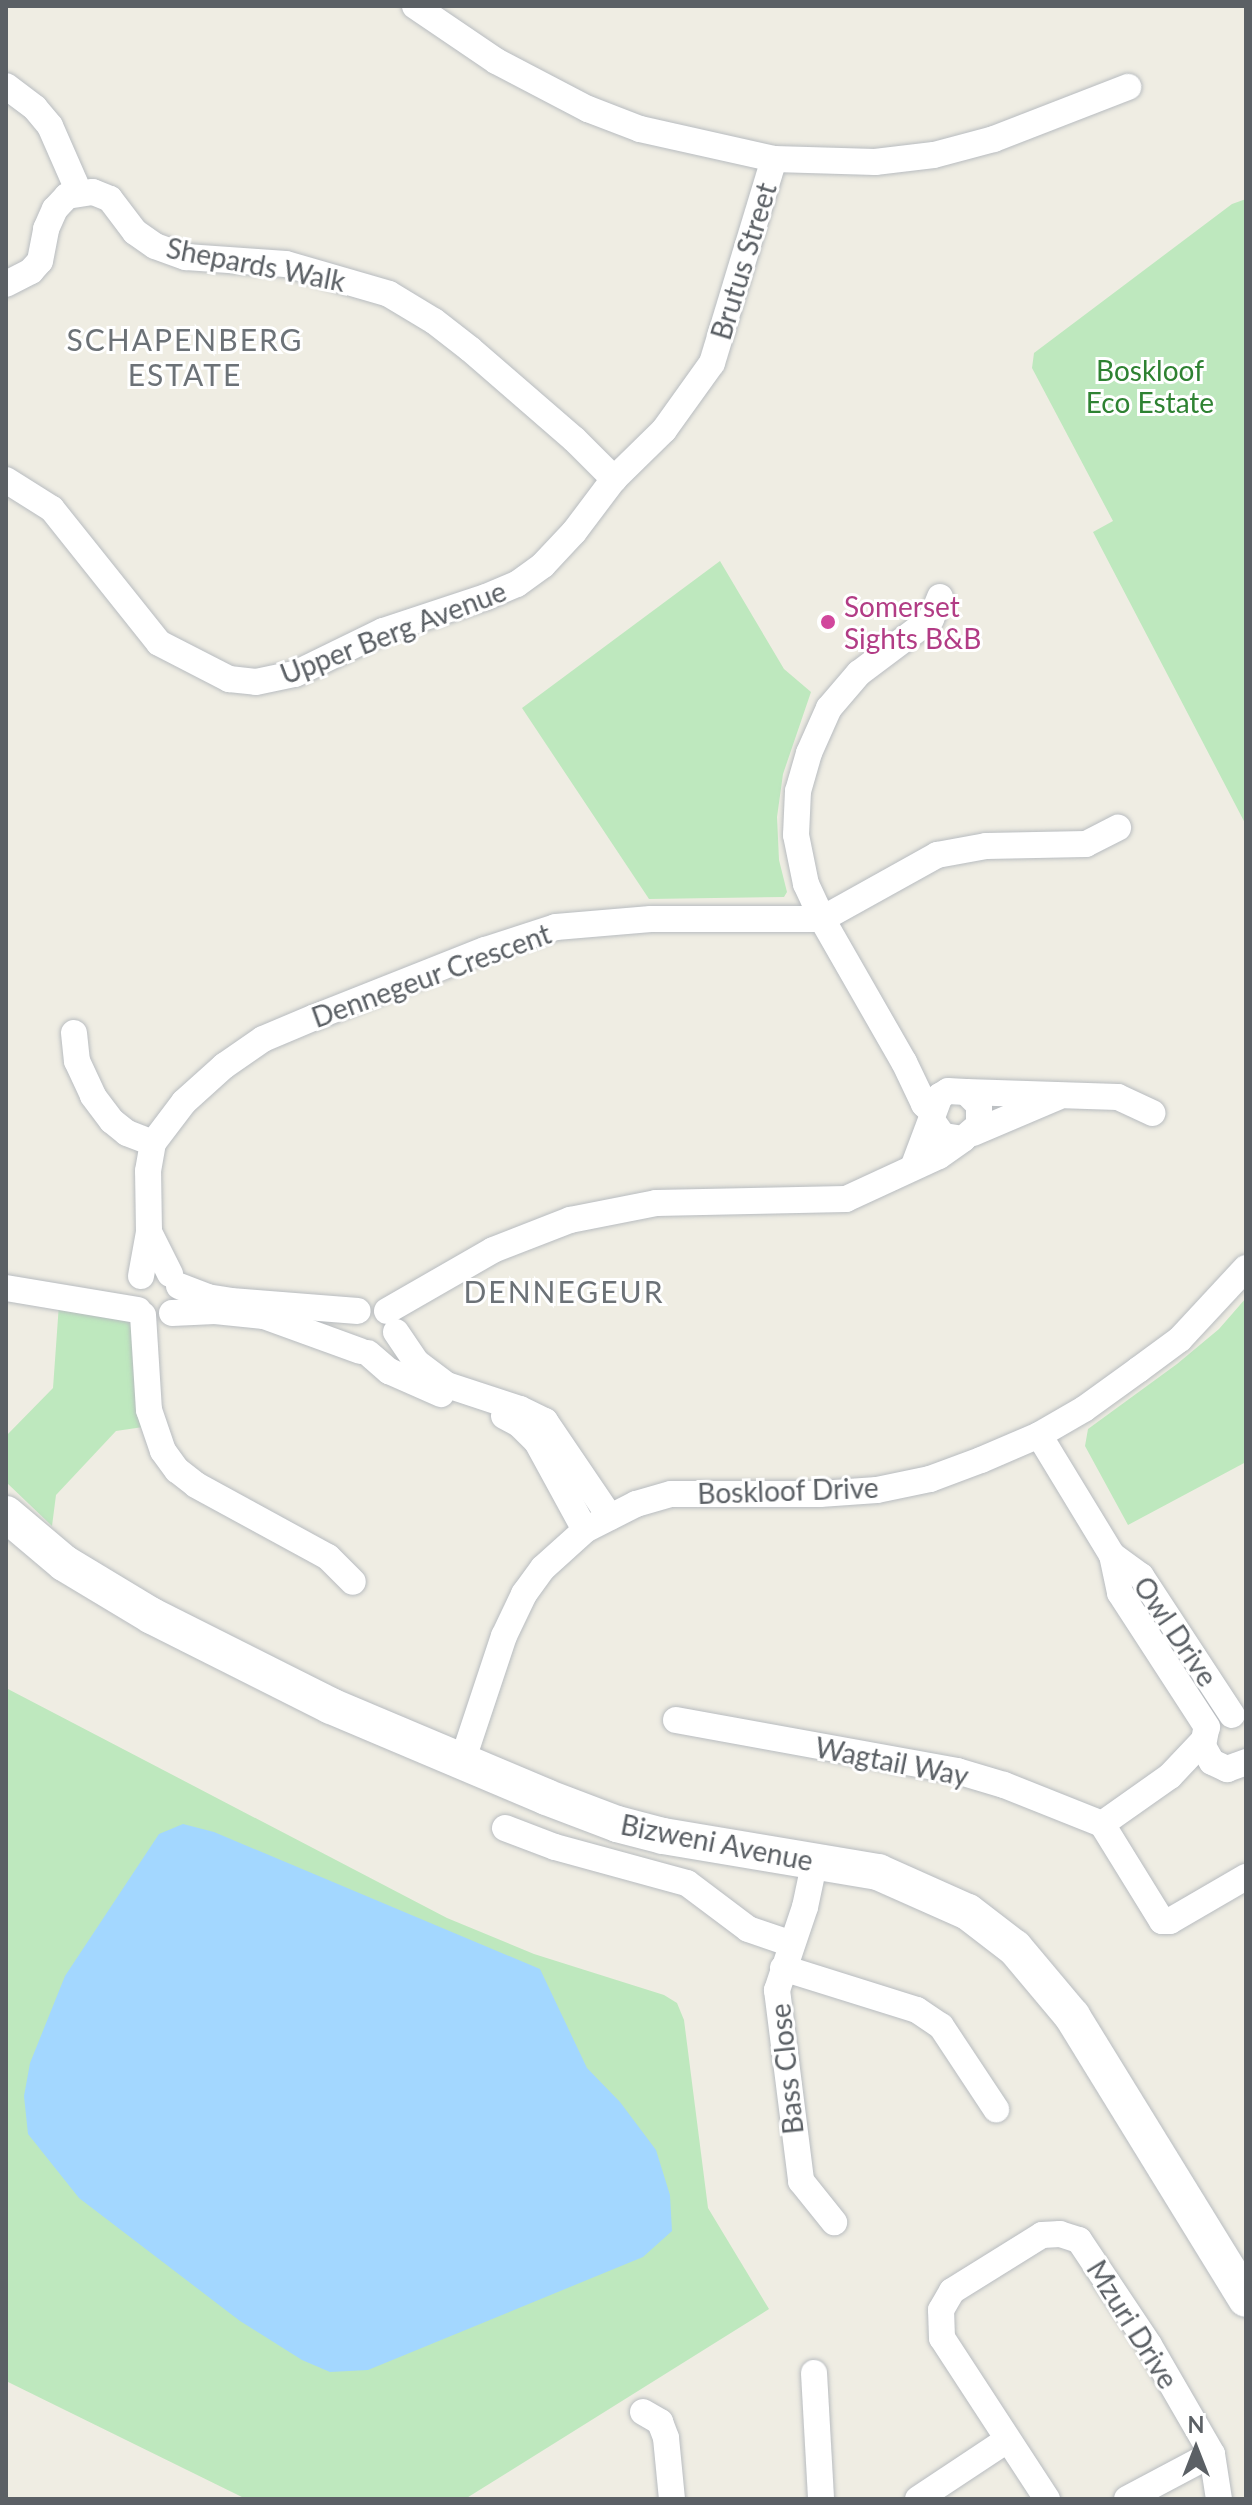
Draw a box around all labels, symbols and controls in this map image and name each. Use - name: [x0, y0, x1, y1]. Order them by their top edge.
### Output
- street label: Brutus Street: [703, 179, 783, 343]
- street label: Shepards Walk: [164, 230, 348, 298]
- district label: SCHAPENBERG ESTATE: [67, 321, 303, 392]
- park label: Boskloof Eco Estate: [1086, 353, 1214, 419]
- street label: Upper Berg Avenue: [275, 573, 511, 691]
- place label: Somerset Sights B&B: [844, 589, 981, 655]
- marker: Somerset Sights B&B: [819, 613, 837, 631]
- street label: Dennegeur Crescent: [307, 916, 555, 1034]
- district label: DENNEGEUR: [464, 1273, 664, 1309]
- street label: Boskloof Drive: [697, 1470, 879, 1510]
- street label: Owl Drive: [1127, 1570, 1225, 1692]
- street label: Wagtail Way: [812, 1730, 972, 1792]
- street label: Bizweni Avenue: [618, 1807, 816, 1877]
- street label: Bass Close: [762, 2002, 810, 2136]
- street label: Mzuri Drive: [1080, 2254, 1186, 2394]
- north arrow: [1156, 2409, 1236, 2489]
- text: N: [1188, 2411, 1204, 2438]

